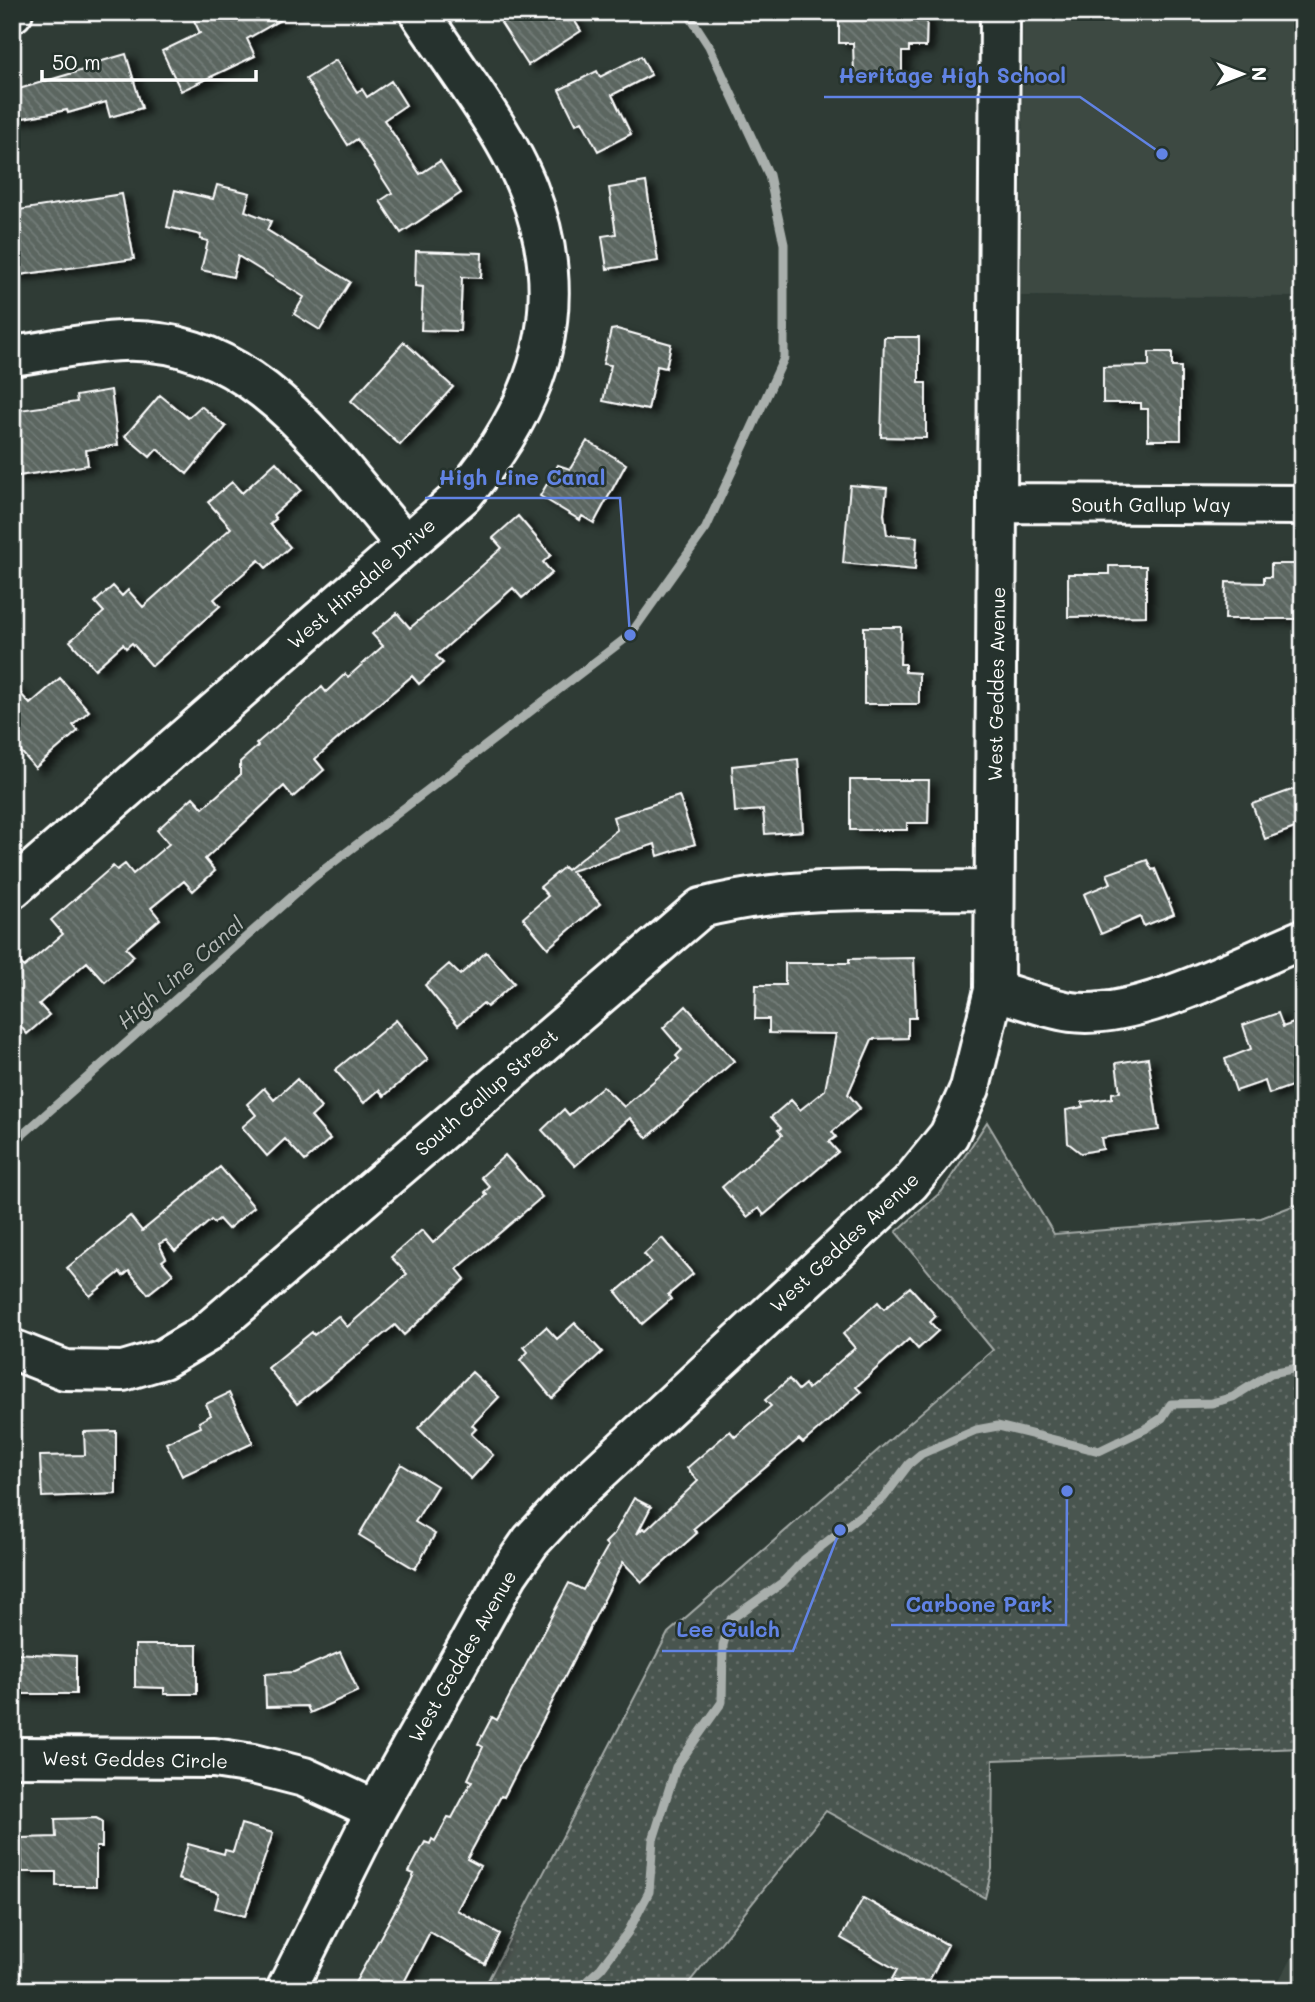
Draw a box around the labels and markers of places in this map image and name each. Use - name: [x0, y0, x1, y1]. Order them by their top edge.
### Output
- callout: Heritage High School: [824, 55, 1080, 97]
- callout: High Line Canal: [425, 456, 620, 498]
- callout: Carbone Park: [891, 1583, 1066, 1625]
- callout: Lee Gulch: [662, 1609, 793, 1651]

